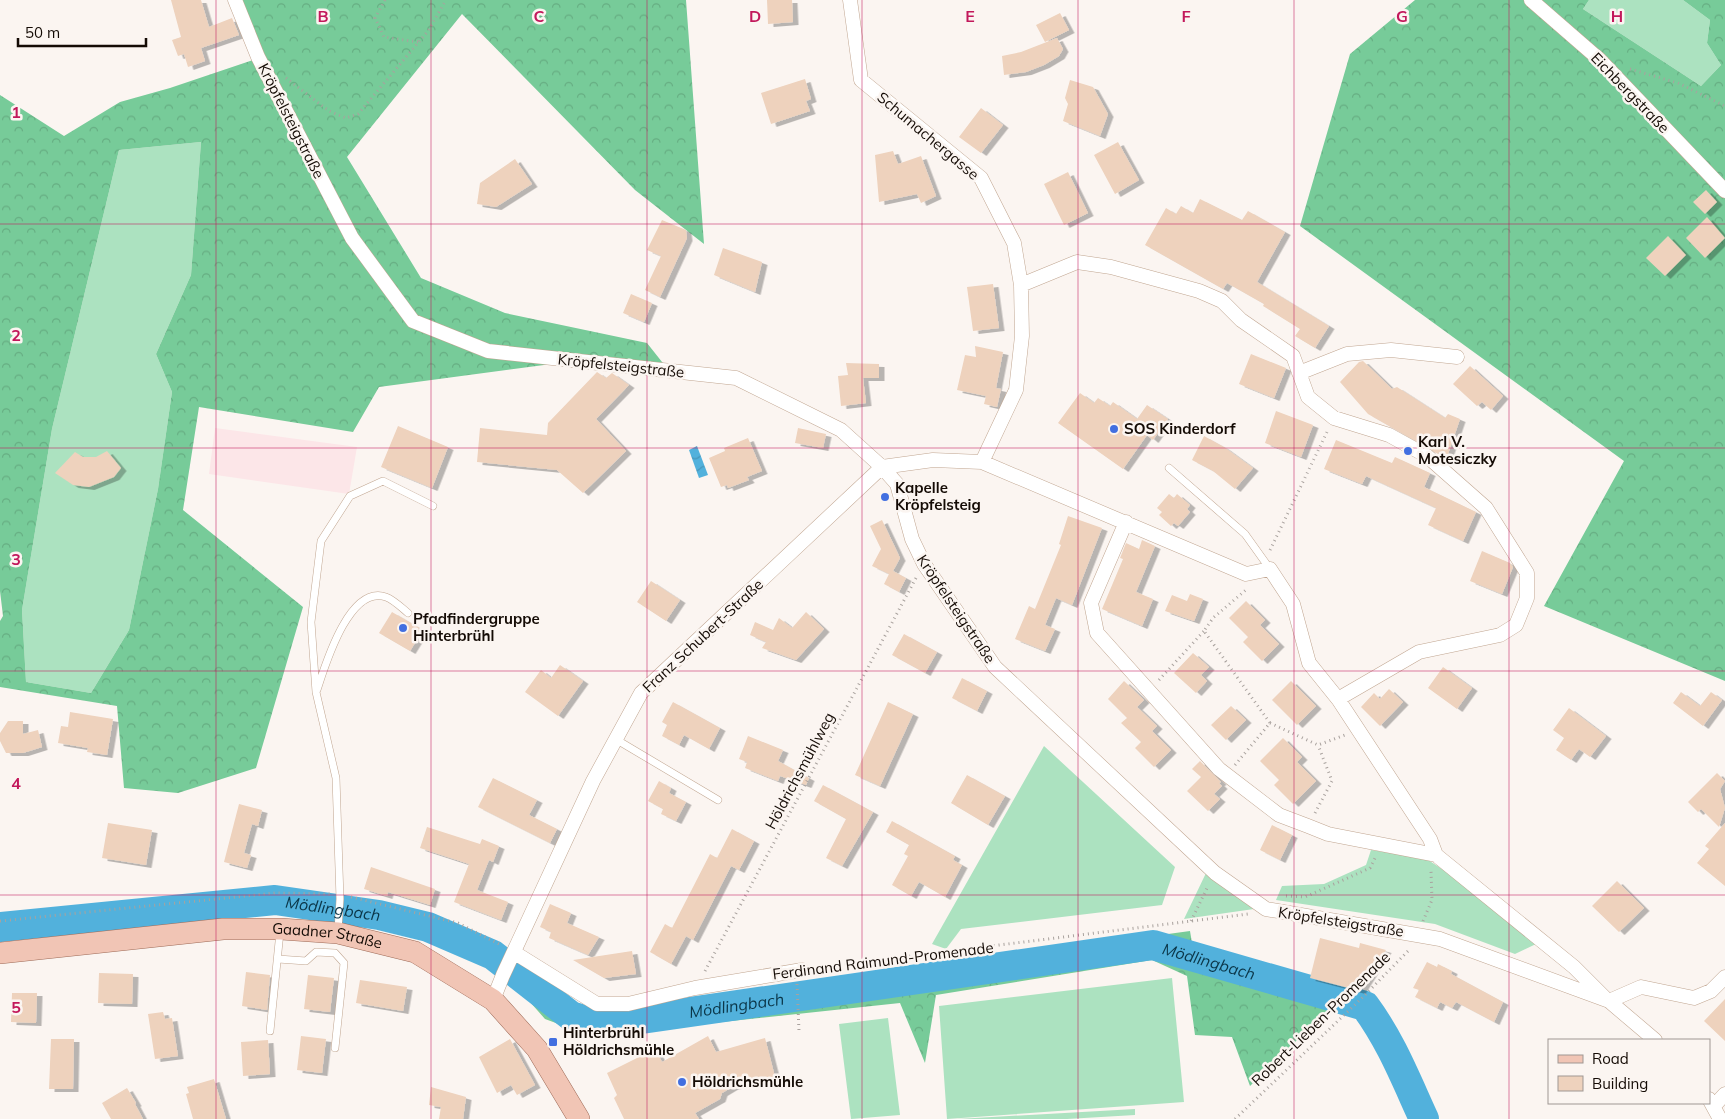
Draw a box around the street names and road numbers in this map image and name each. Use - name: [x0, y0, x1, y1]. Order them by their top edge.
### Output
- street label: Eichbergstraße: [1587, 48, 1674, 137]
- street label: Kröpfelsteigstraße: [254, 60, 329, 182]
- street label: Schumachergasse: [873, 87, 983, 184]
- street label: Kröpfelsteigstraße: [557, 349, 685, 382]
- street label: Kröpfelsteigstraße: [913, 551, 1000, 667]
- street label: Franz Schubert-Straße: [638, 575, 767, 697]
- street label: Höldrichsmühlweg: [761, 709, 838, 832]
- street label: Kröpfelsteigstraße: [1277, 902, 1405, 941]
- street label: Gaadner Straße: [272, 919, 384, 953]
- street label: Ferdinand Raimund-Promenade: [771, 938, 995, 983]
- street label: Robert-Lieben-Promenade: [1247, 947, 1394, 1090]

